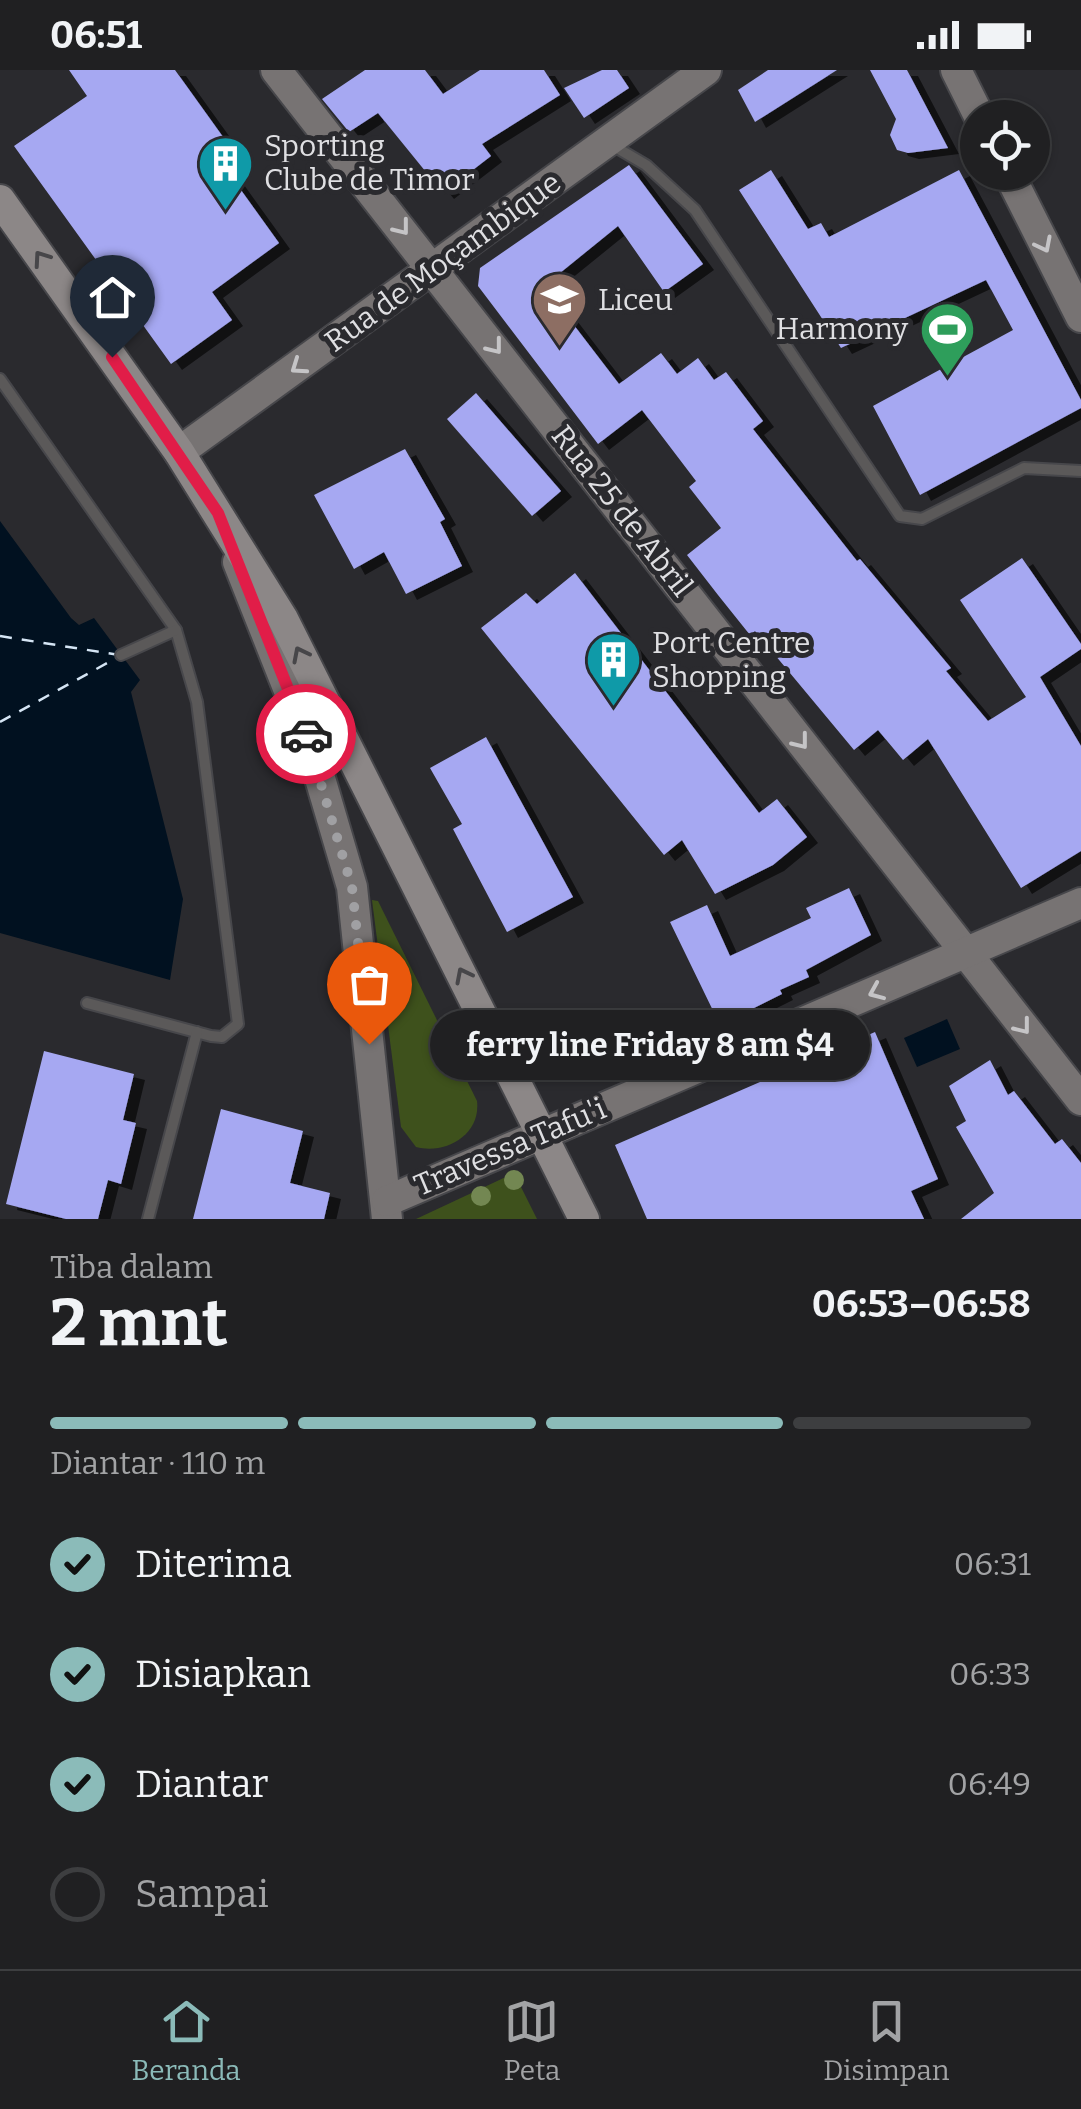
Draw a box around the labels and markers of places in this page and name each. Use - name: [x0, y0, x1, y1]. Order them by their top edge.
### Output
- place label: Sporting Clube de Timor: [264, 128, 475, 198]
- building icon: Sporting Clube de Timor: [195, 133, 255, 212]
- pin: [70, 255, 155, 358]
- school or university icon: Liceu: [529, 270, 589, 349]
- place label: Liceu: [598, 282, 673, 318]
- sports icon: Harmony: [917, 299, 977, 378]
- place label: Harmony: [776, 311, 908, 347]
- place label: Port Centre Shopping: [652, 625, 811, 695]
- building icon: Port Centre Shopping: [583, 630, 643, 709]
- pin: [327, 942, 412, 1045]
- callout: ferry line Friday 8 am $4: [429, 1009, 869, 1079]

